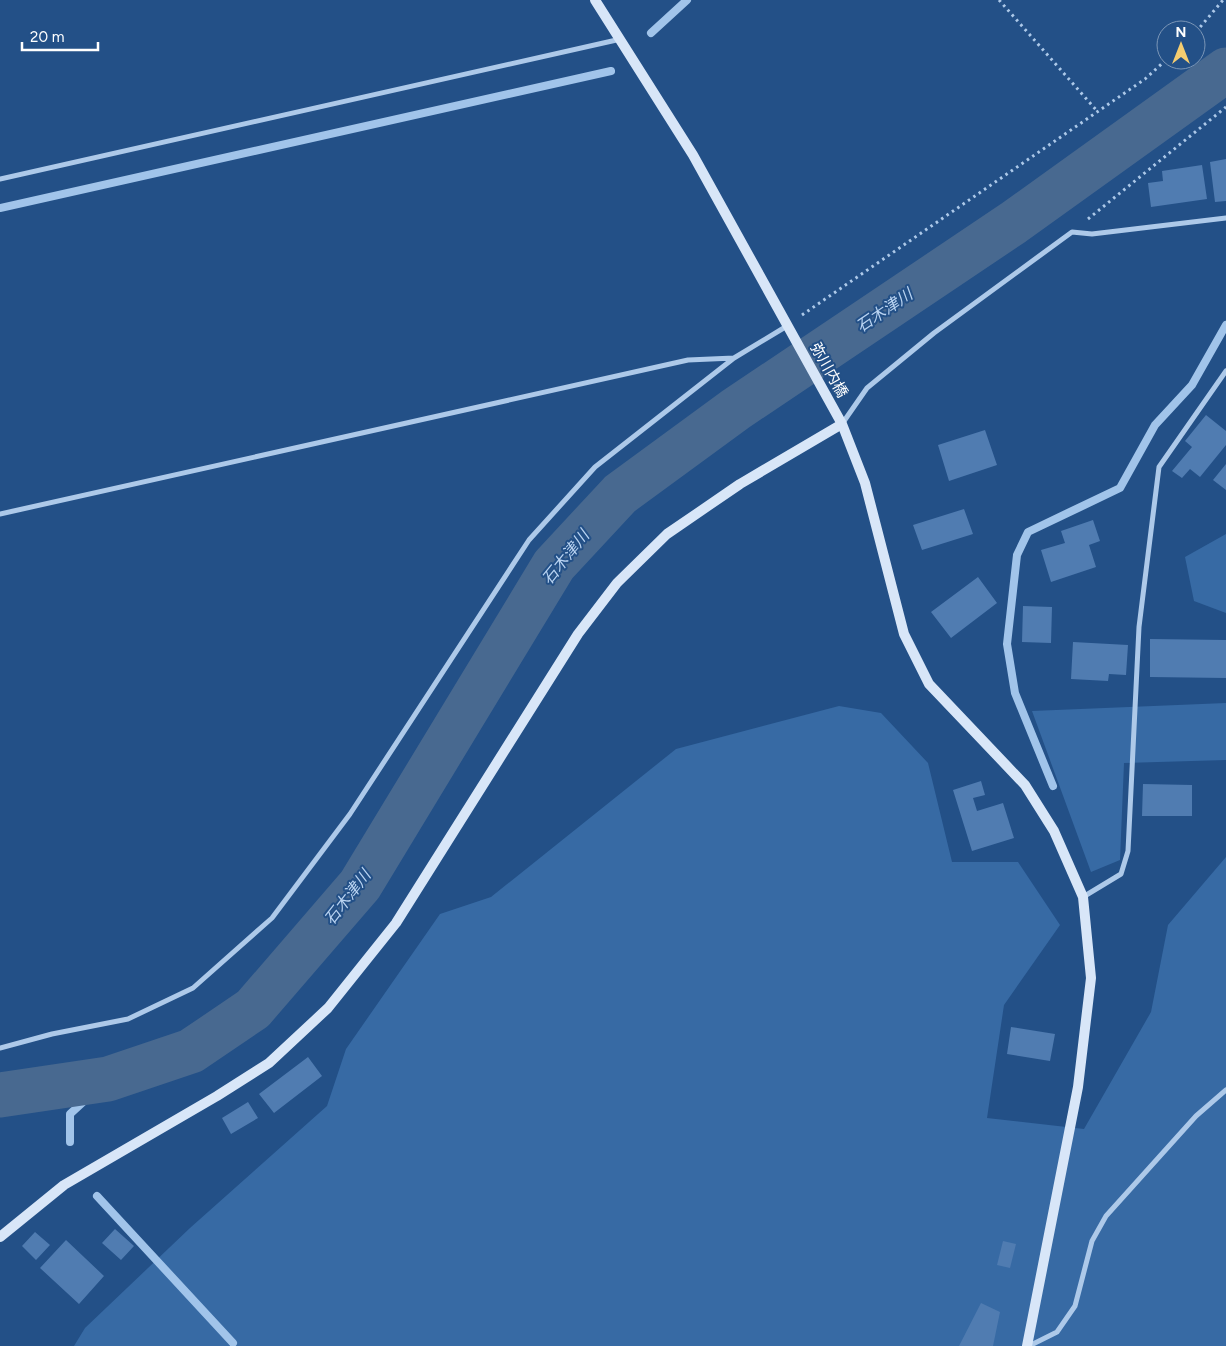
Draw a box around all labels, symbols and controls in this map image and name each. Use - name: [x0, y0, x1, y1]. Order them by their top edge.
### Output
- scale bar: [22, 20, 99, 52]
- north arrow: [1156, 20, 1206, 70]
- text: N: [1176, 24, 1186, 41]
- text: 20 m: [30, 28, 64, 46]
- water label: 石木津川: [852, 284, 918, 336]
- street label: 弥川内橋: [807, 339, 851, 401]
- water label: 石木津川: [538, 525, 594, 588]
- water label: 石木津川: [320, 865, 376, 928]

